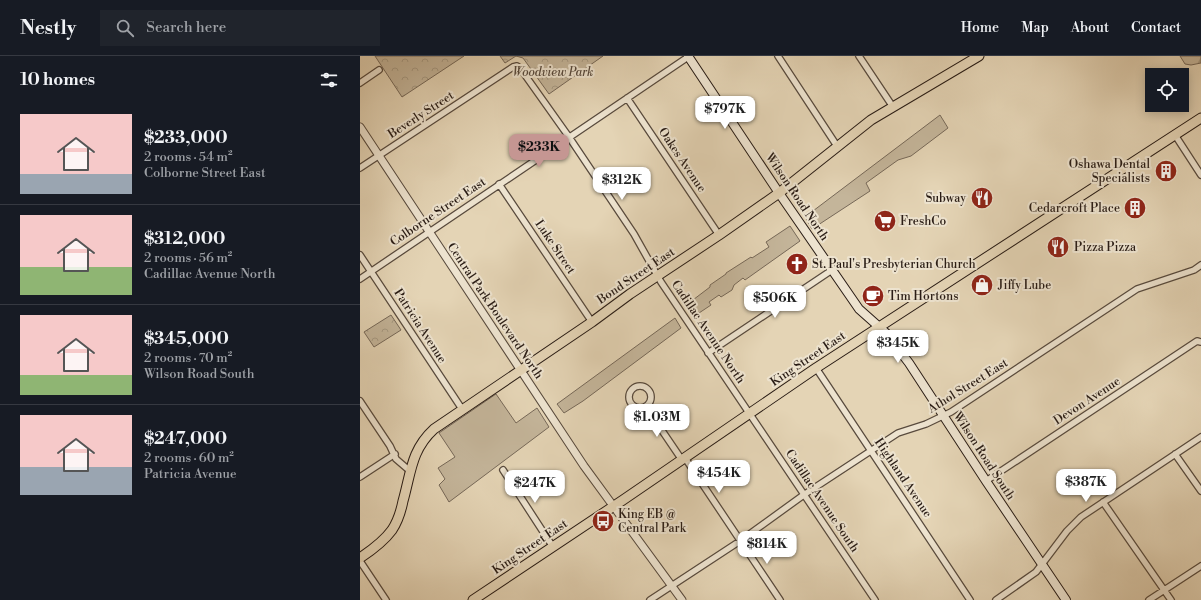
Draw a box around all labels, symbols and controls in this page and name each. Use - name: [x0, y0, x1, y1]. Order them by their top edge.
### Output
- search box: [100, 10, 380, 46]
- text: Nestly: [20, 16, 76, 40]
- icon: search: [114, 17, 136, 39]
- text: Search here: [146, 18, 226, 37]
- text: Home: [961, 19, 999, 37]
- text: Map: [1021, 19, 1049, 37]
- text: About: [1071, 19, 1109, 37]
- text: Contact: [1131, 19, 1181, 37]
- park label: Woodview Park: [513, 65, 593, 80]
- map controls: [1145, 68, 1189, 112]
- button: locate: [1145, 68, 1189, 112]
- text: 10 homes: [20, 69, 95, 91]
- icon: filters: [318, 69, 340, 91]
- street label: Beverly Street: [384, 88, 457, 142]
- pin: $797K: [697, 96, 753, 130]
- text: $797K: [704, 101, 746, 117]
- street label: Oakes Avenue: [655, 125, 709, 195]
- text: $233,000: [144, 127, 228, 149]
- icon: home: [52, 130, 100, 178]
- pin: $233K: [511, 134, 567, 168]
- text: $233K: [518, 139, 560, 155]
- text: 2 rooms · 54 m²: [144, 149, 233, 165]
- street label: Wilson Road North: [762, 149, 832, 244]
- place label: Oshawa Dental Specialists: [1069, 157, 1150, 186]
- building icon: Oshawa Dental Specialists: [1153, 158, 1179, 184]
- text: Colborne Street East: [144, 165, 266, 181]
- pin: $312K: [594, 167, 650, 201]
- text: $312K: [602, 172, 642, 188]
- street label: Colborne Street East: [387, 174, 489, 250]
- restaurant icon: Subway: [969, 185, 995, 211]
- place label: Subway: [925, 191, 966, 206]
- building icon: Cedarcroft Place: [1122, 195, 1148, 221]
- place label: Cedarcroft Place: [1029, 201, 1120, 216]
- supermarket icon: FreshCo: [872, 208, 898, 234]
- place label: FreshCo: [900, 214, 947, 229]
- street label: Luke Street: [531, 217, 579, 278]
- text: $312,000: [144, 228, 225, 250]
- icon: home: [52, 231, 100, 279]
- restaurant icon: Pizza Pizza: [1045, 234, 1071, 260]
- street label: Central Park Boulevard North: [444, 240, 546, 382]
- place label: Pizza Pizza: [1074, 240, 1137, 255]
- street label: Bond Street East: [593, 244, 678, 308]
- text: 2 rooms · 56 m²: [144, 250, 232, 266]
- church icon: St. Paul's Presbyterian Church: [784, 251, 810, 277]
- place label: St. Paul's Presbyterian Church: [812, 257, 976, 272]
- text: Cadillac Avenue North: [144, 266, 276, 282]
- shop icon: Jiffy Lube: [969, 272, 995, 298]
- street label: Cadillac Avenue North: [668, 277, 748, 387]
- place label: Jiffy Lube: [997, 278, 1051, 293]
- cafe icon: Tim Hortons: [860, 283, 886, 309]
- pin: $506K: [747, 285, 803, 319]
- street label: Patricia Avenue: [390, 286, 450, 366]
- place label: Tim Hortons: [888, 289, 958, 304]
- text: $506K: [753, 290, 797, 306]
- text: $345,000: [144, 328, 229, 350]
- street label: King Street East: [768, 328, 849, 390]
- pin: $345K: [870, 330, 926, 364]
- icon: home: [52, 331, 100, 379]
- text: $345K: [876, 335, 920, 351]
- text: 2 rooms · 70 m²: [144, 350, 232, 366]
- street label: Athol Street East: [924, 355, 1011, 417]
- text: Wilson Road South: [144, 366, 254, 382]
- street label: Devon Avenue: [1051, 374, 1123, 428]
- pin: $1.03M: [624, 404, 690, 438]
- street label: Wilson Road South: [949, 408, 1018, 503]
- text: $1.03M: [634, 409, 680, 425]
- text: $247,000: [144, 428, 227, 450]
- icon: home: [52, 431, 100, 479]
- street label: Highland Avenue: [871, 435, 935, 521]
- street label: Cadillac Avenue South: [782, 447, 862, 555]
- text: 2 rooms · 60 m²: [144, 450, 234, 466]
- pin: $454K: [691, 460, 747, 494]
- text: $454K: [697, 465, 741, 481]
- text: Patricia Avenue: [144, 466, 237, 482]
- pin: $387K: [1058, 469, 1114, 503]
- pin: $247K: [507, 470, 563, 504]
- text: $387K: [1065, 474, 1107, 490]
- text: $247K: [514, 475, 556, 491]
- place label: King EB @ Central Park: [618, 507, 687, 536]
- bus stop icon: King EB @ Central Park: [590, 508, 616, 534]
- street label: King Street East: [490, 516, 571, 578]
- pin: $814K: [739, 531, 795, 565]
- text: $814K: [747, 536, 787, 552]

